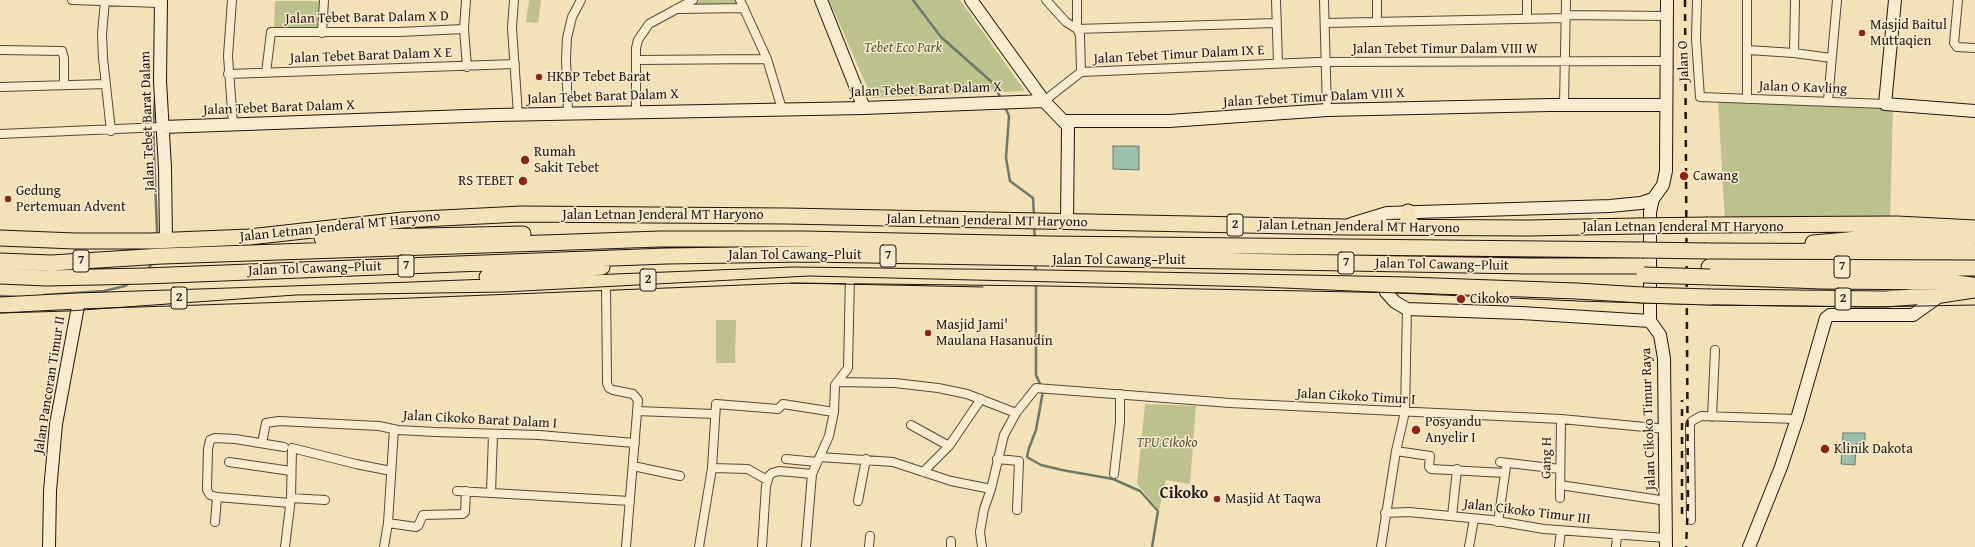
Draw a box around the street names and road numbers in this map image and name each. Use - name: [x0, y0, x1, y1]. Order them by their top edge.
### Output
- street label: Jalan Tebet Barat Dalam X D: [285, 8, 449, 28]
- street label: Jalan O: [1675, 40, 1693, 82]
- street label: Jalan Tebet Timur Dalam VIII W: [1352, 41, 1538, 57]
- street label: Jalan Tebet Timur Dalam IX E: [1093, 42, 1265, 68]
- street label: Jalan Tebet Barat Dalam X E: [290, 45, 452, 67]
- street label: Jalan Tebet Barat Dalam: [137, 51, 159, 191]
- street label: Jalan O Kavling: [1759, 78, 1847, 98]
- street label: Jalan Tebet Barat Dalam X: [850, 79, 1002, 101]
- street label: Jalan Tebet Timur Dalam VIII X: [1223, 85, 1405, 111]
- street label: Jalan Tebet Barat Dalam X: [527, 86, 679, 108]
- street label: Jalan Tebet Barat Dalam X: [203, 97, 355, 119]
- street label: Jalan Letnan Jenderal MT Haryono: [562, 207, 764, 223]
- street label: Jalan Letnan Jenderal MT Haryono: [239, 208, 441, 246]
- street label: Jalan Letnan Jenderal MT Haryono: [886, 211, 1088, 231]
- road number: 2: [1227, 214, 1243, 236]
- street label: Jalan Letnan Jenderal MT Haryono: [1258, 217, 1460, 237]
- street label: Jalan Letnan Jenderal MT Haryono: [1582, 219, 1784, 235]
- road number: 7: [880, 245, 896, 267]
- street label: Jalan Tol Cawang–Pluit: [728, 247, 862, 263]
- road number: 7: [73, 250, 89, 272]
- street label: Jalan Tol Cawang–Pluit: [1052, 252, 1186, 268]
- road number: 7: [1338, 252, 1354, 274]
- road number: 7: [398, 255, 414, 277]
- street label: Jalan Tol Cawang–Pluit: [1375, 255, 1509, 275]
- road number: 7: [1834, 256, 1850, 278]
- street label: Jalan Tol Cawang–Pluit: [248, 258, 382, 280]
- road number: 2: [640, 269, 656, 291]
- road number: 2: [171, 287, 187, 309]
- road number: 2: [1835, 288, 1851, 310]
- street label: Jalan Pancoran Timur II: [31, 315, 69, 455]
- street label: Jalan Cikoko Timur Raya: [1638, 347, 1660, 491]
- street label: Jalan Cikoko Timur I: [1296, 385, 1416, 409]
- street label: Jalan Cikoko Barat Dalam I: [402, 408, 558, 432]
- street label: Gang H: [1538, 437, 1556, 479]
- street label: Jalan Cikoko Timur III: [1463, 496, 1591, 528]

